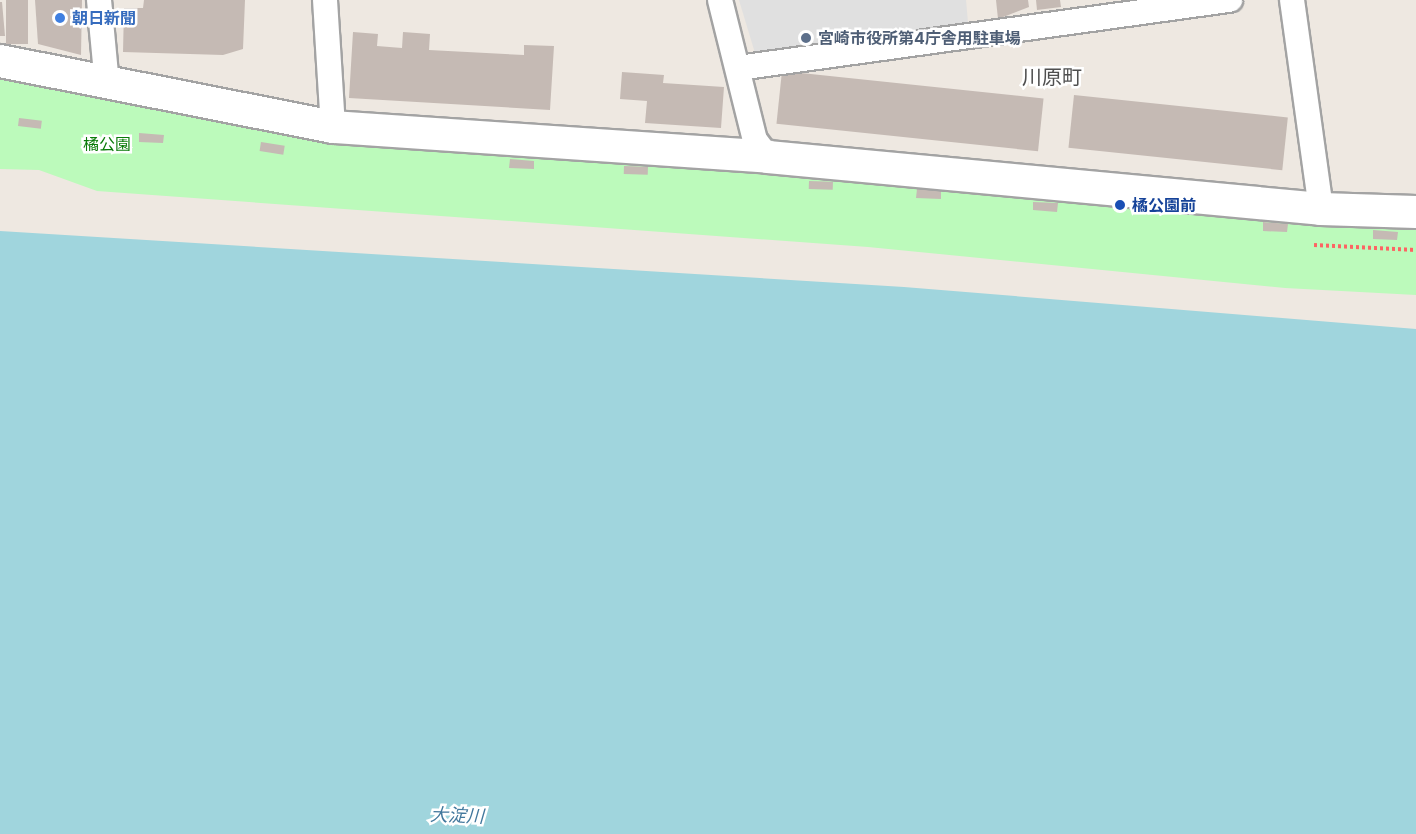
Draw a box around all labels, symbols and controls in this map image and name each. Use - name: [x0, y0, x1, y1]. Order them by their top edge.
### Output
- place label: 朝日新聞: [72, 8, 136, 28]
- marker: 朝日新聞: [53, 11, 67, 25]
- place label: 宮崎市役所第4庁舎用駐車場: [818, 28, 1021, 48]
- marker: 宮崎市役所第4庁舎用駐車場: [799, 31, 813, 45]
- district label: 川原町: [1022, 65, 1082, 89]
- park label: 橘公園: [83, 134, 131, 154]
- place label: 橘公園前: [1132, 195, 1196, 215]
- marker: 橘公園前: [1113, 198, 1127, 212]
- water label: 大淀川: [430, 804, 484, 828]

